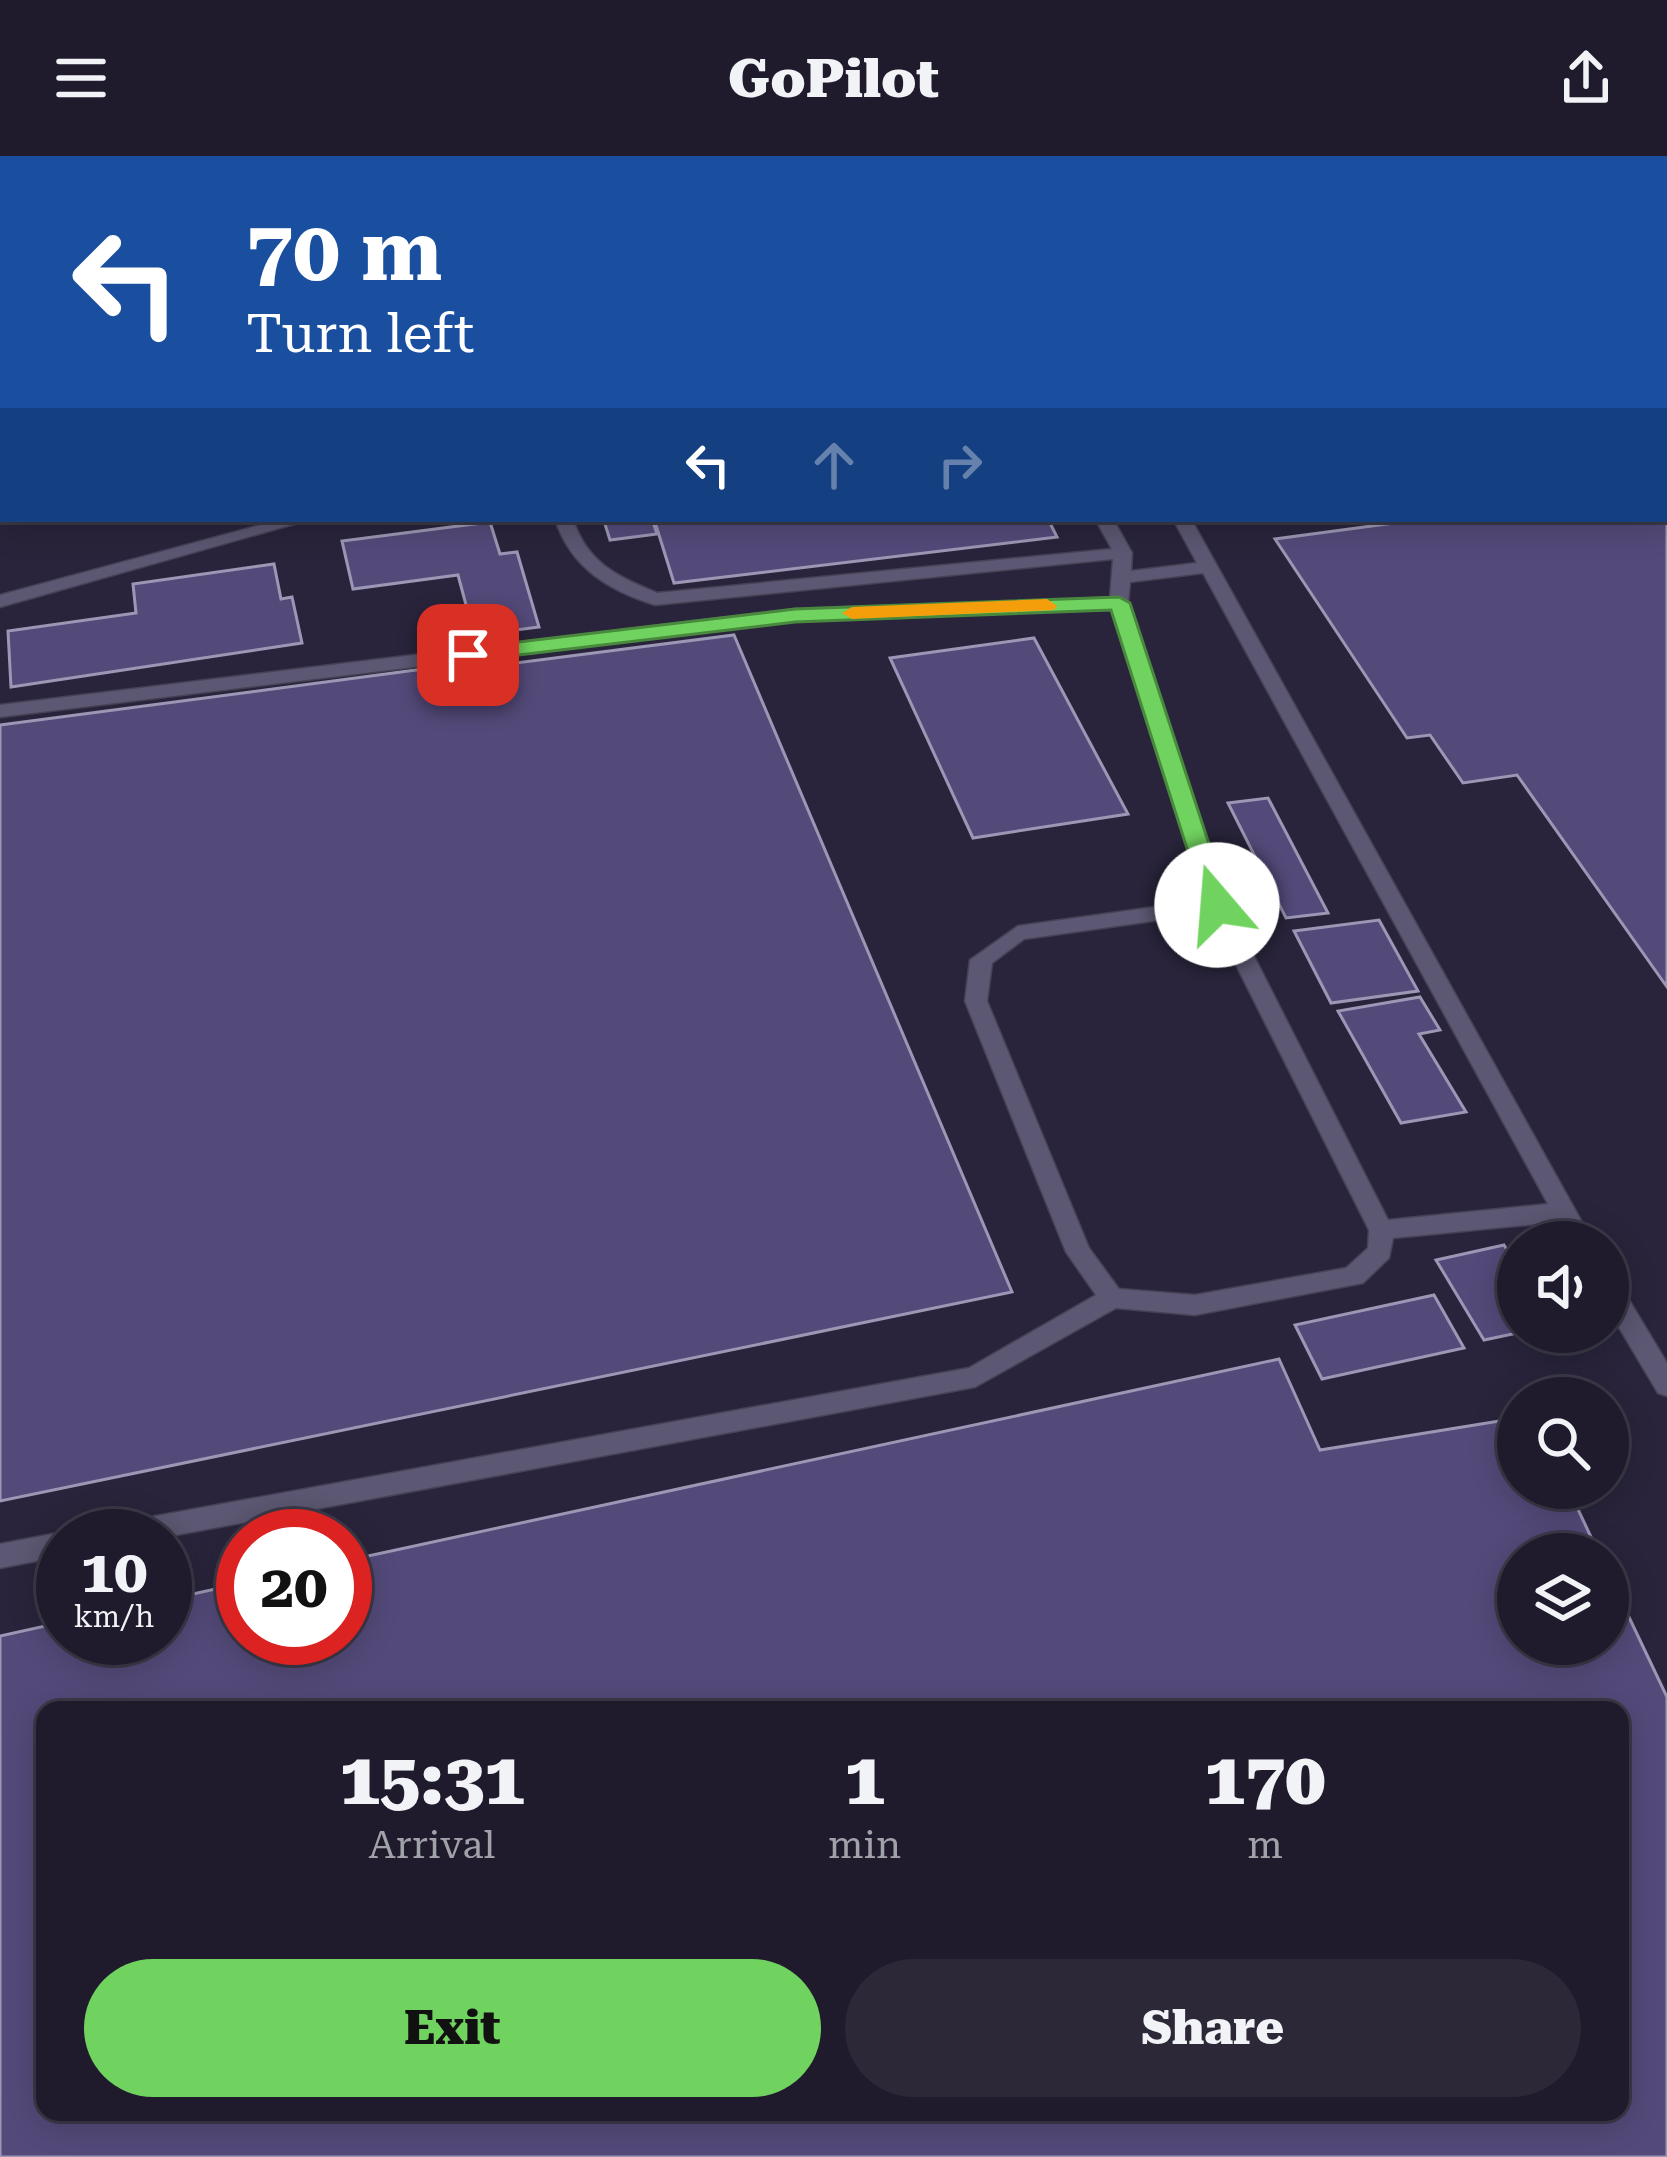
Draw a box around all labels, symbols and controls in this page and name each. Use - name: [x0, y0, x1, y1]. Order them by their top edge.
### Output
- icon: menu: [48, 45, 114, 111]
- icon: share: [1553, 45, 1619, 111]
- text: GoPilot: [728, 47, 939, 110]
- text: 70 m: [246, 202, 442, 300]
- icon: left: [48, 204, 204, 360]
- text: Turn left: [246, 302, 474, 365]
- icon: left: [675, 432, 741, 498]
- icon: ahead: [801, 432, 867, 498]
- icon: right: [927, 432, 993, 498]
- pin: [417, 604, 519, 706]
- icon: arrive: [435, 622, 501, 688]
- position arrow: [1154, 842, 1280, 968]
- map controls: [1497, 1221, 1629, 1665]
- button: sound: [1497, 1221, 1629, 1353]
- button: search: [1497, 1377, 1629, 1509]
- speed limit sign: 20: [216, 1509, 372, 1665]
- button: layers: [1497, 1533, 1629, 1665]
- text: 10: [80, 1536, 148, 1607]
- text: km/h: [74, 1599, 154, 1634]
- text: 15:31: [339, 1737, 525, 1822]
- text: 1: [844, 1737, 885, 1822]
- text: 170: [1205, 1737, 1326, 1822]
- text: Arrival: [369, 1822, 495, 1868]
- text: min: [828, 1822, 901, 1868]
- text: m: [1247, 1822, 1283, 1868]
- button: Exit: [84, 1959, 821, 2097]
- button: Share: [845, 1959, 1581, 2097]

